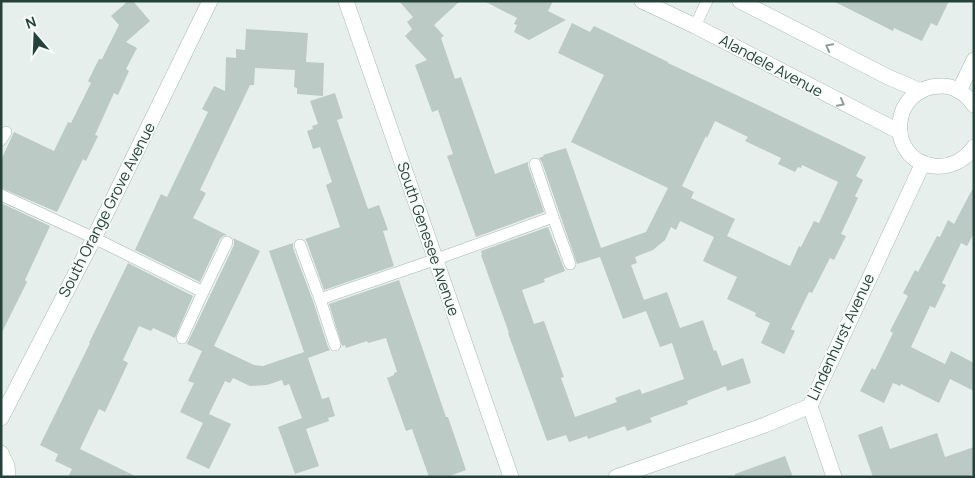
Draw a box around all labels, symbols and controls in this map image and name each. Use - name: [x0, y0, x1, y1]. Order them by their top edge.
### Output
- north arrow: [10, 10, 60, 60]
- text: N: [23, 12, 38, 33]
- street label: Alandele Avenue: [716, 29, 827, 102]
- one-way arrow: [826, 43, 835, 53]
- one-way arrow: [836, 97, 845, 107]
- street label: South Orange Grove Avenue: [53, 119, 160, 301]
- street label: South Genesee Avenue: [392, 159, 465, 319]
- street label: Lindenhurst Avenue: [802, 270, 879, 404]

